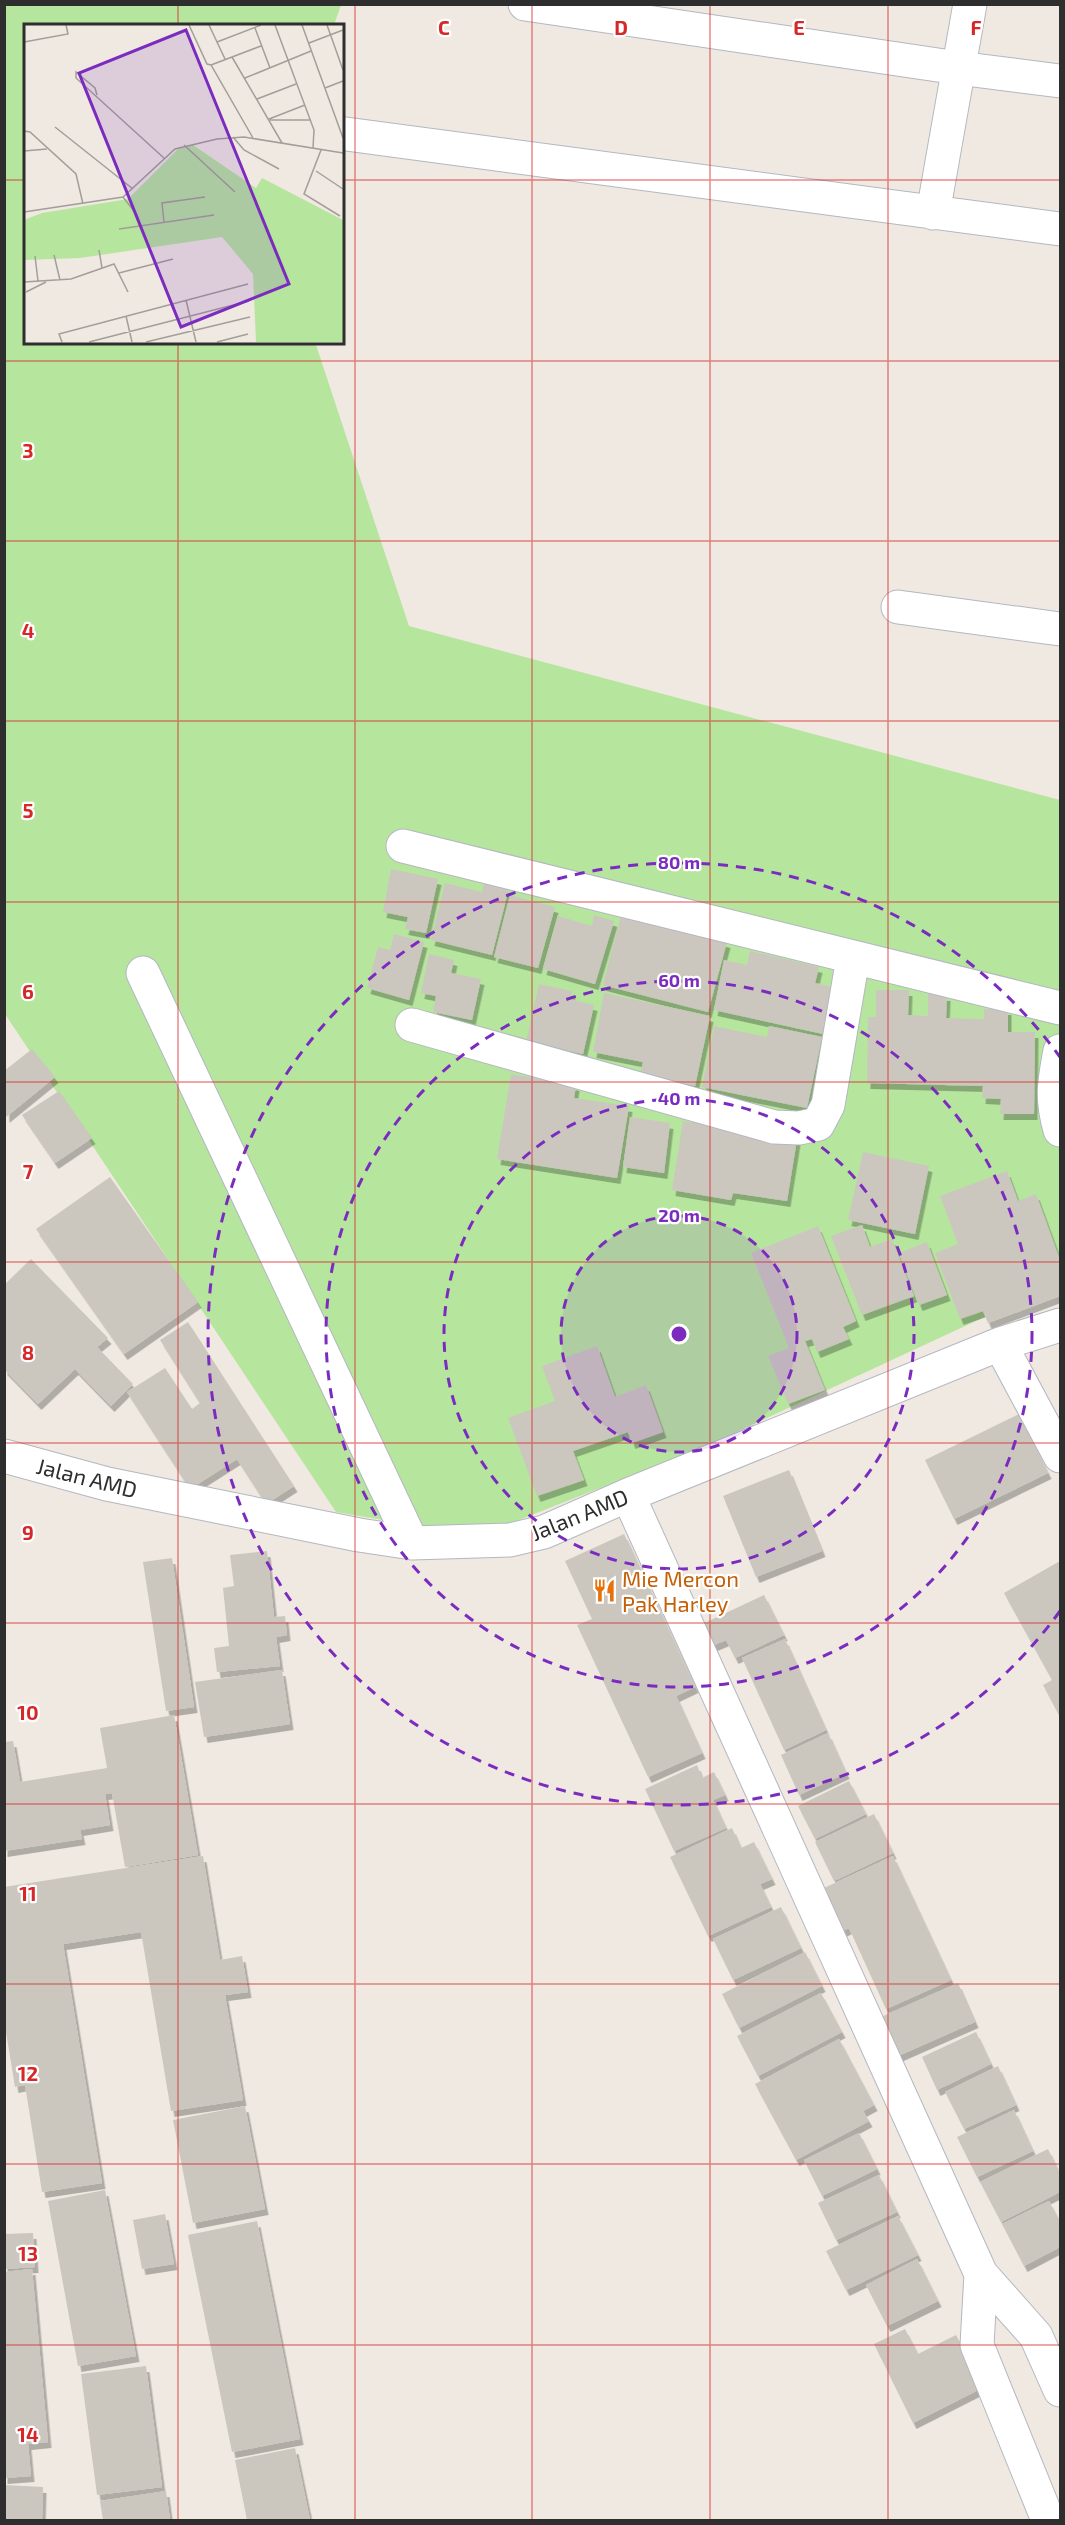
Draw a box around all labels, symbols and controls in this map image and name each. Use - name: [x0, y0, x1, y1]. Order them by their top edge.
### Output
- text: C: [438, 15, 450, 39]
- text: D: [614, 15, 628, 39]
- text: E: [793, 15, 805, 39]
- text: F: [970, 15, 982, 39]
- inset map: [24, 24, 344, 344]
- text: 3: [22, 438, 34, 462]
- text: 4: [22, 618, 35, 642]
- text: 5: [22, 798, 34, 822]
- text: 80 m: [658, 851, 700, 873]
- text: 60 m: [658, 969, 700, 991]
- text: 6: [22, 979, 34, 1003]
- text: 40 m: [658, 1087, 700, 1109]
- text: 7: [23, 1159, 34, 1183]
- text: 20 m: [658, 1204, 700, 1226]
- centre of rings: [669, 1324, 689, 1344]
- text: 8: [22, 1340, 34, 1364]
- street label: Jalan AMD: [34, 1452, 140, 1502]
- street label: Jalan AMD: [526, 1483, 632, 1545]
- text: 9: [22, 1520, 34, 1544]
- place label: Mie Mercon Pak Harley: [622, 1565, 739, 1616]
- restaurant icon: Mie Mercon Pak Harley: [591, 1578, 617, 1604]
- text: 10: [17, 1700, 39, 1724]
- text: 11: [19, 1881, 37, 1905]
- text: 12: [18, 2061, 38, 2085]
- text: 13: [18, 2241, 38, 2265]
- text: 14: [17, 2422, 39, 2446]

